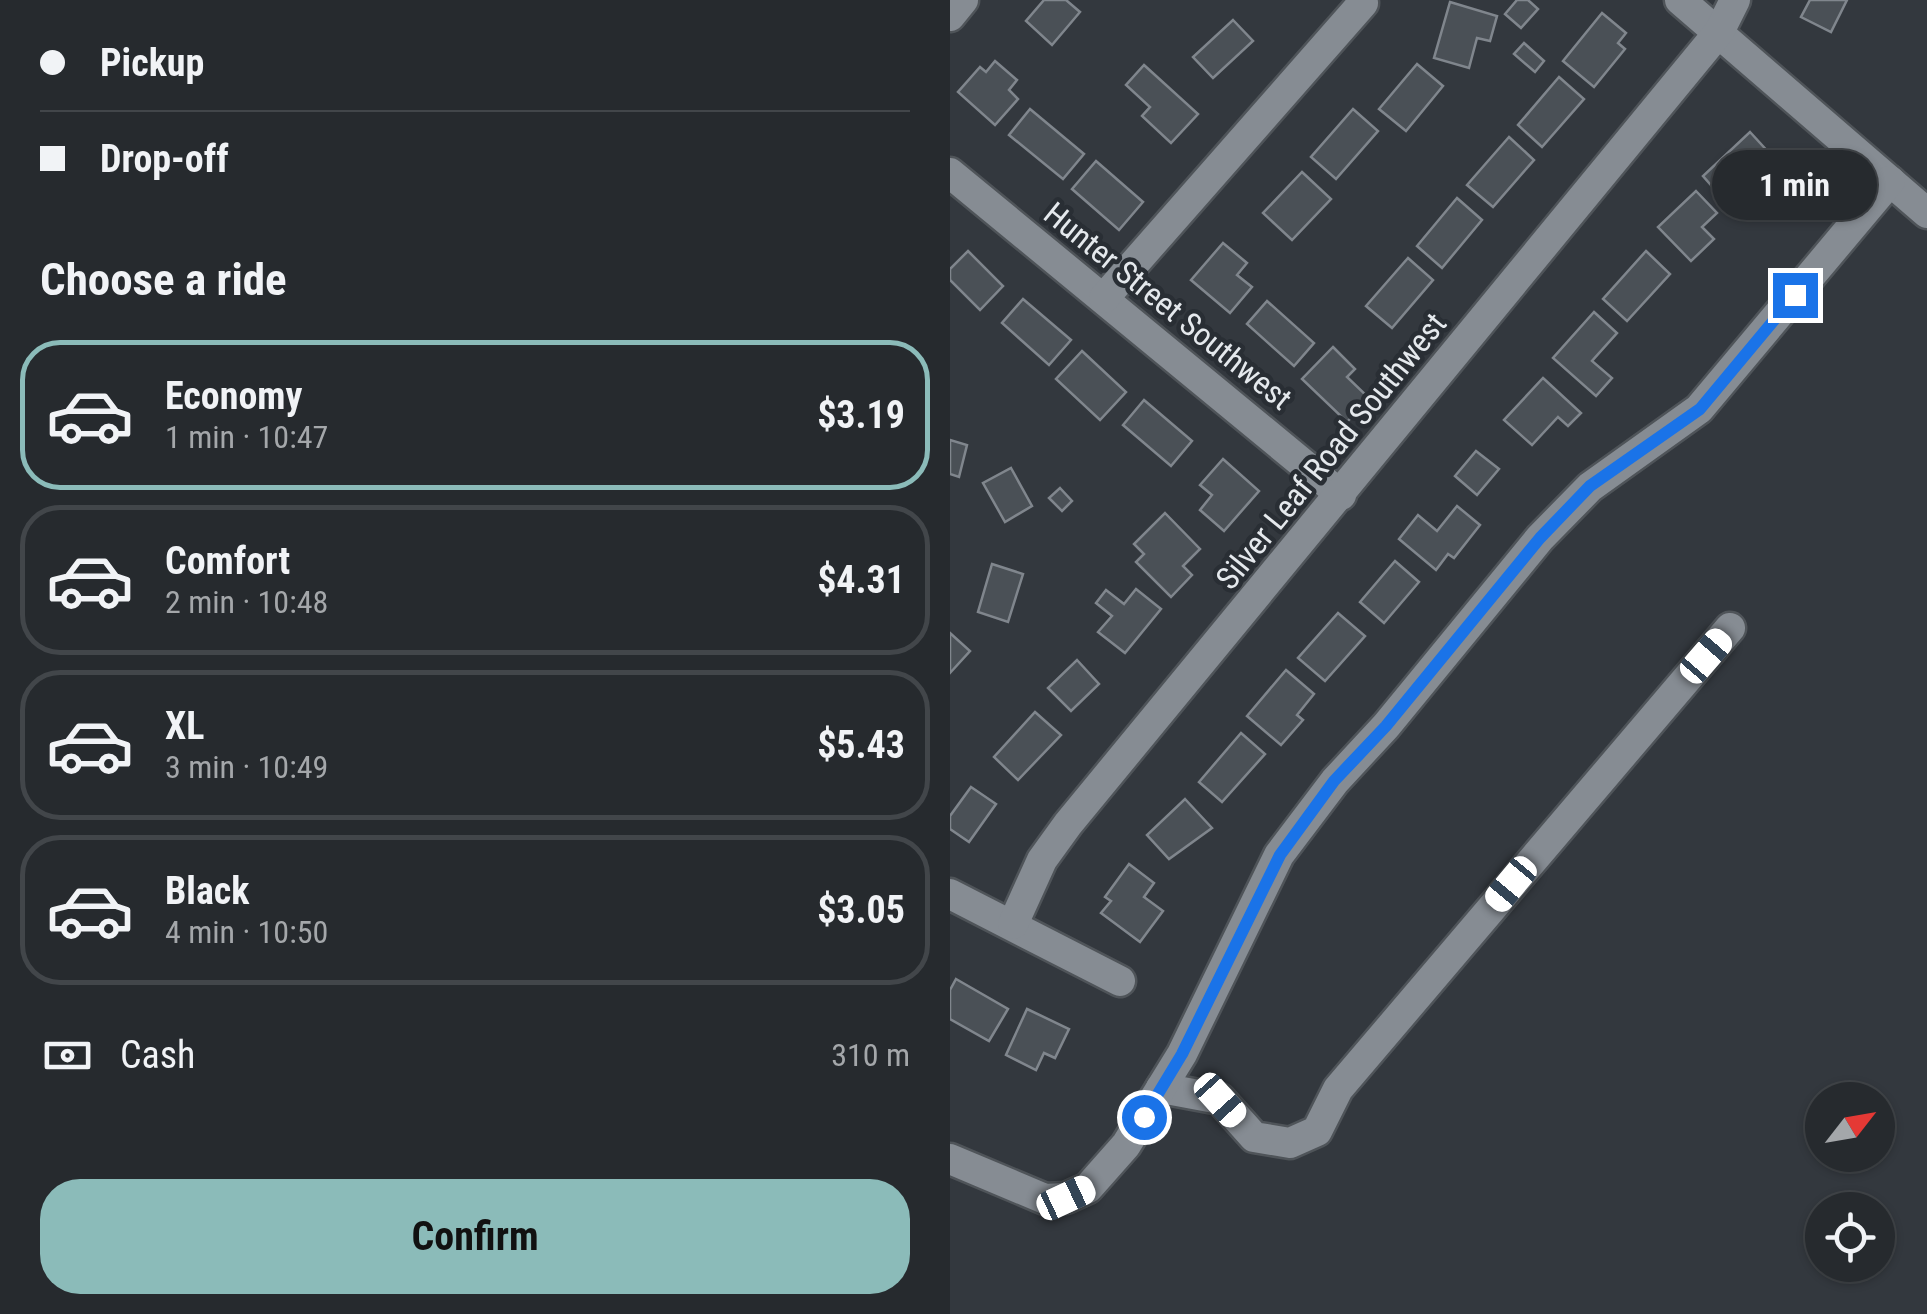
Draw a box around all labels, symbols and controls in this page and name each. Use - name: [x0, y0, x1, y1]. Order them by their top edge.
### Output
- text: Pickup: [100, 41, 204, 85]
- text: Drop-off: [100, 137, 229, 181]
- callout: 1 min: [1712, 150, 1878, 220]
- text: 1 min: [1759, 166, 1830, 204]
- street label: Hunter Street Southwest: [1037, 194, 1299, 418]
- text: Choose a ride: [40, 253, 287, 306]
- route end: [1773, 273, 1818, 318]
- street label: Silver Leaf Road Southwest: [1208, 305, 1454, 597]
- icon: car: [45, 370, 135, 460]
- text: Economy: [165, 374, 302, 418]
- text: $3.19: [817, 393, 905, 437]
- text: 1 min · 10:47: [165, 418, 328, 456]
- icon: car: [45, 535, 135, 625]
- text: Comfort: [165, 539, 290, 583]
- text: $4.31: [817, 558, 905, 602]
- text: 2 min · 10:48: [165, 583, 328, 621]
- car: [1675, 624, 1737, 688]
- icon: car: [45, 700, 135, 790]
- text: XL: [165, 704, 204, 748]
- text: $5.43: [817, 723, 905, 767]
- text: 3 min · 10:49: [165, 748, 328, 786]
- car: [1480, 851, 1542, 917]
- icon: car: [45, 865, 135, 955]
- text: Black: [165, 869, 249, 913]
- text: $3.05: [817, 888, 905, 932]
- text: 4 min · 10:50: [165, 913, 328, 951]
- icon: cash: [40, 1028, 95, 1083]
- text: Cash: [120, 1033, 195, 1077]
- text: 310 m: [831, 1036, 910, 1074]
- car: [1189, 1068, 1251, 1132]
- north arrow: [1805, 1082, 1895, 1172]
- map controls: [1805, 1082, 1895, 1282]
- route start: [1122, 1095, 1167, 1140]
- car: [1032, 1172, 1100, 1224]
- button: Confirm: [40, 1179, 910, 1294]
- button: locate: [1805, 1192, 1895, 1282]

